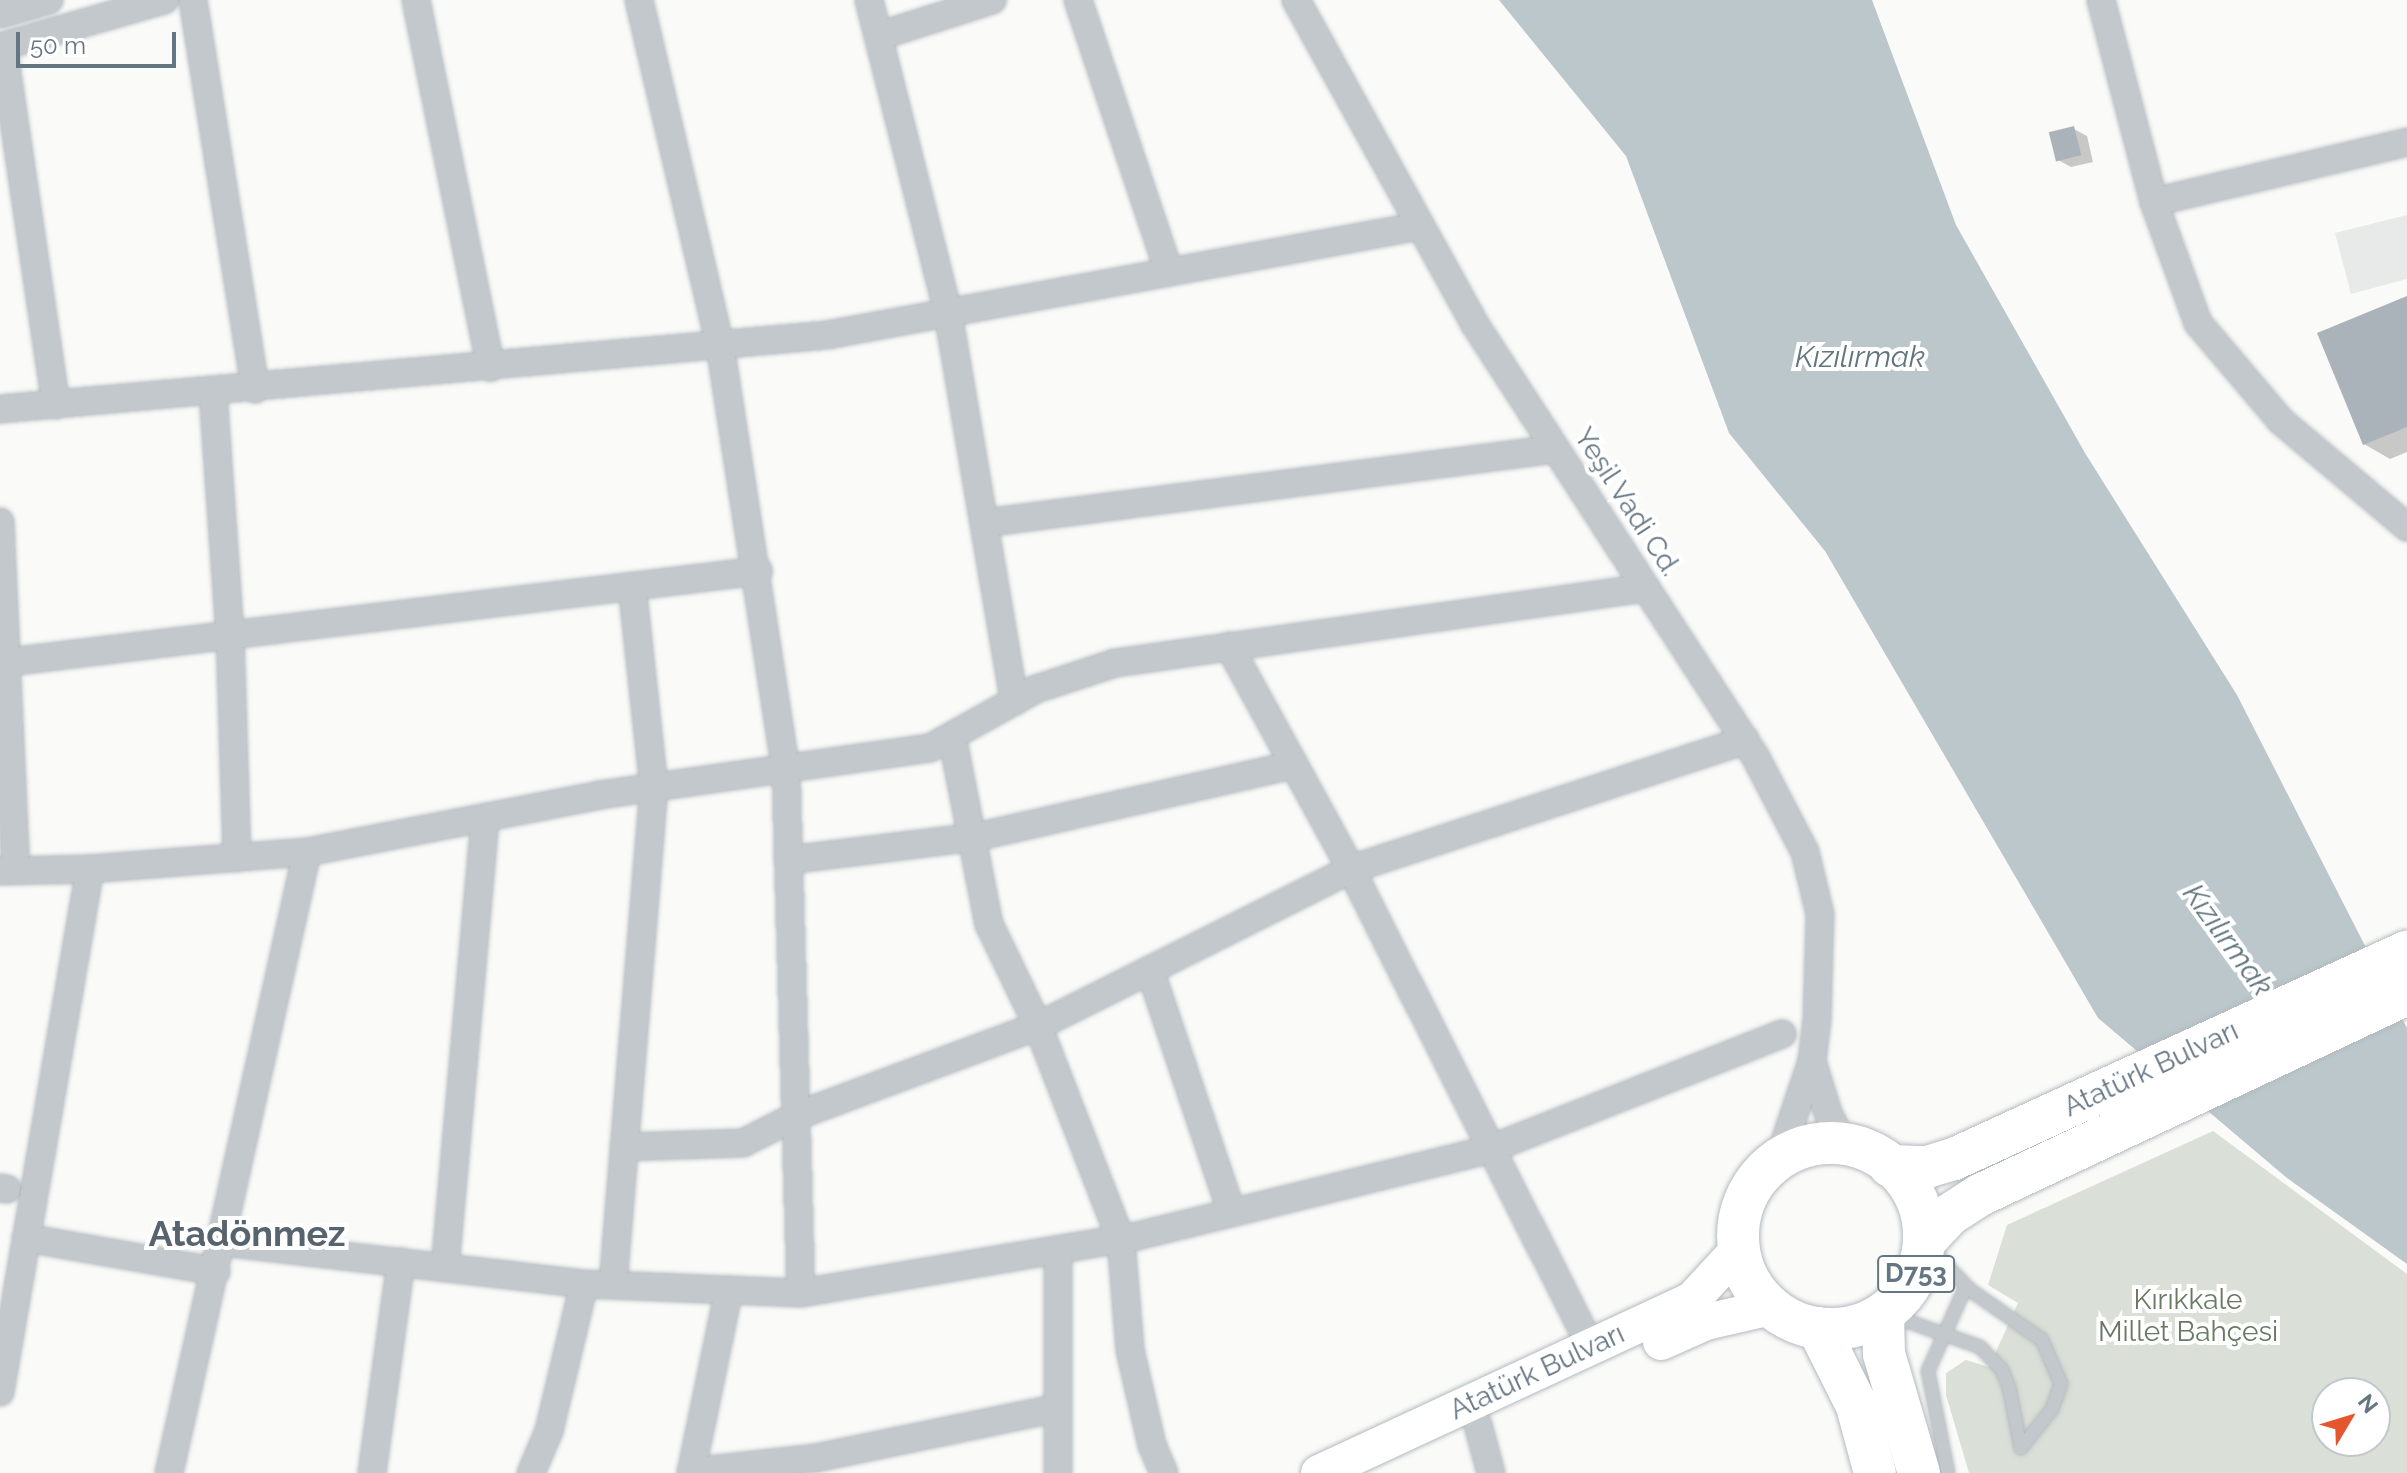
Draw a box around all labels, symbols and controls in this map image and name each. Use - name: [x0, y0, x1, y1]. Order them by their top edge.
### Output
- scale bar: [20, 16, 180, 66]
- text: 50 m: [30, 31, 86, 60]
- water label: Kızılırmak: [1795, 339, 1925, 375]
- street label: Yeşil Vadi Cd.: [1566, 421, 1688, 583]
- water label: Kızılırmak: [2175, 877, 2281, 1003]
- street label: Atatürk Bulvarı: [2058, 1014, 2244, 1124]
- district label: Atadönmez: [148, 1212, 346, 1256]
- road number: D753: [1876, 1252, 1956, 1296]
- park label: Kırıkkale Millet Bahçesi: [2098, 1283, 2278, 1349]
- street label: Atatürk Bulvarı: [1444, 1317, 1630, 1427]
- north arrow: [2311, 1377, 2391, 1457]
- text: N: [2353, 1389, 2384, 1418]

